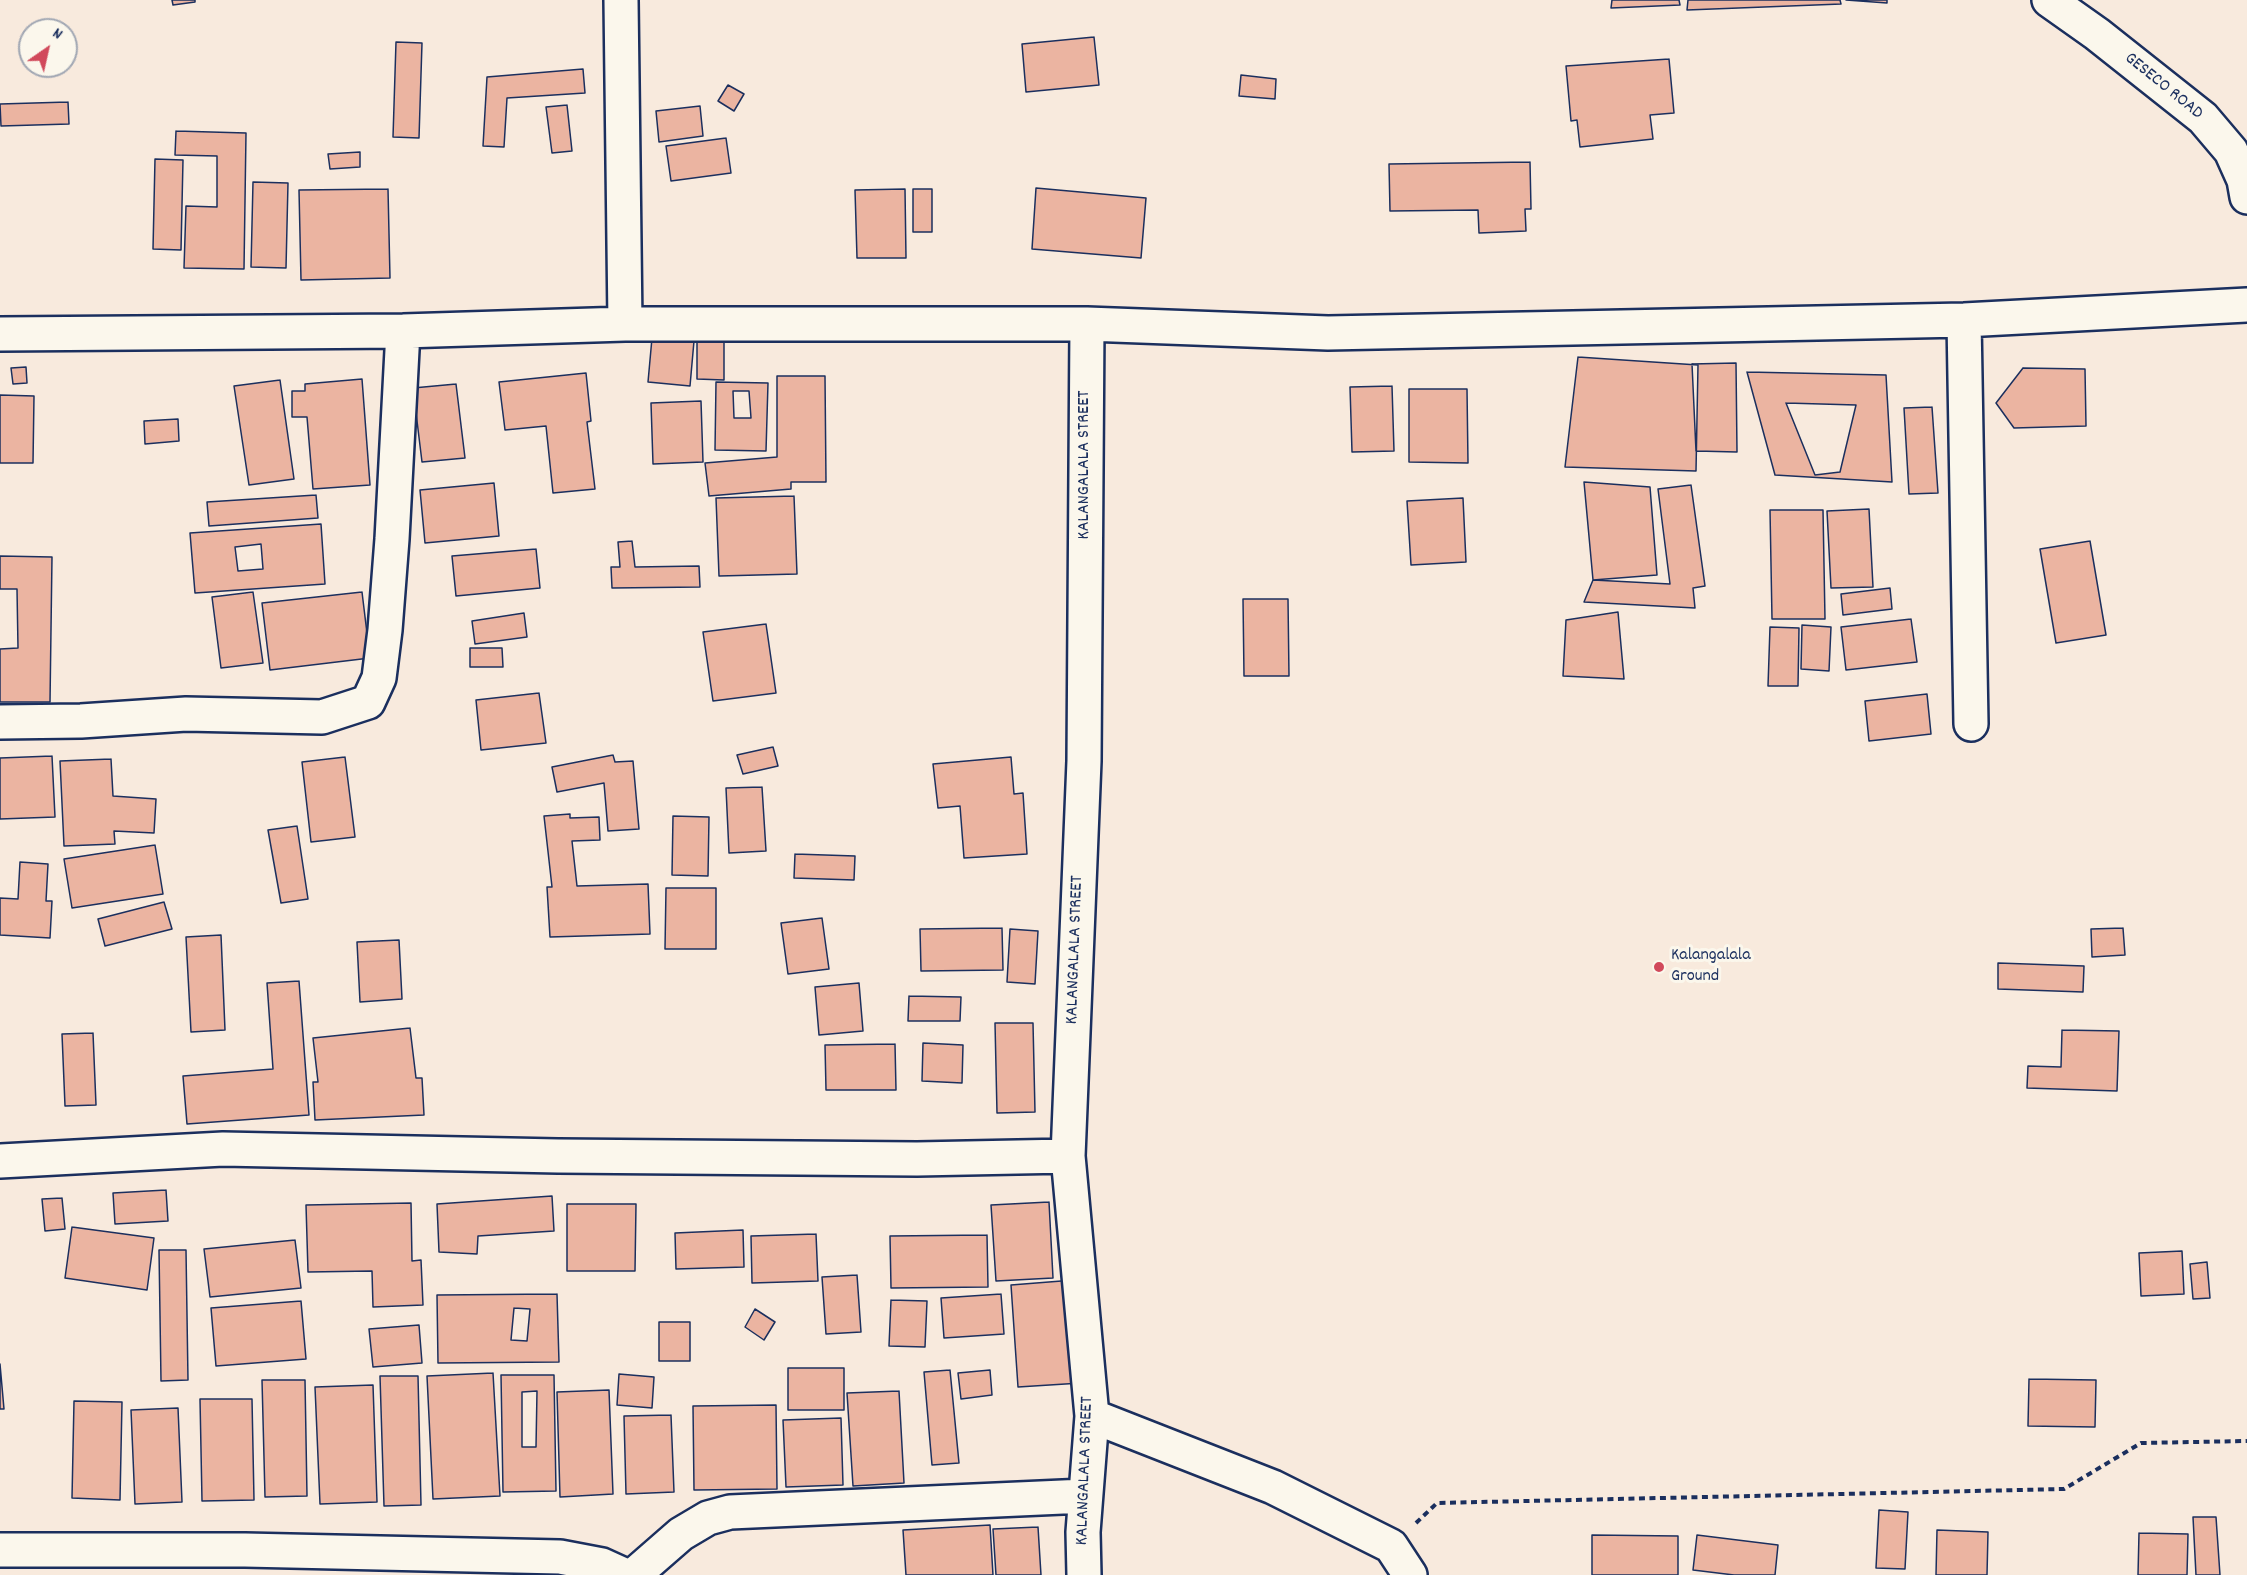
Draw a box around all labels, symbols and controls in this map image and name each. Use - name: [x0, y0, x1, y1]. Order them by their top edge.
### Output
- north arrow: [18, 18, 78, 78]
- text: N: [48, 23, 67, 46]
- street label: GESECO ROAD: [2119, 49, 2207, 125]
- street label: KALANGALALA STREET: [1075, 390, 1097, 540]
- street label: KALANGALALA STREET: [1063, 875, 1089, 1025]
- place label: Kalangalala Ground: [1671, 946, 1751, 988]
- marker: Kalangalala Ground: [1652, 960, 1666, 974]
- street label: KALANGALALA STREET: [1073, 1396, 1099, 1546]

